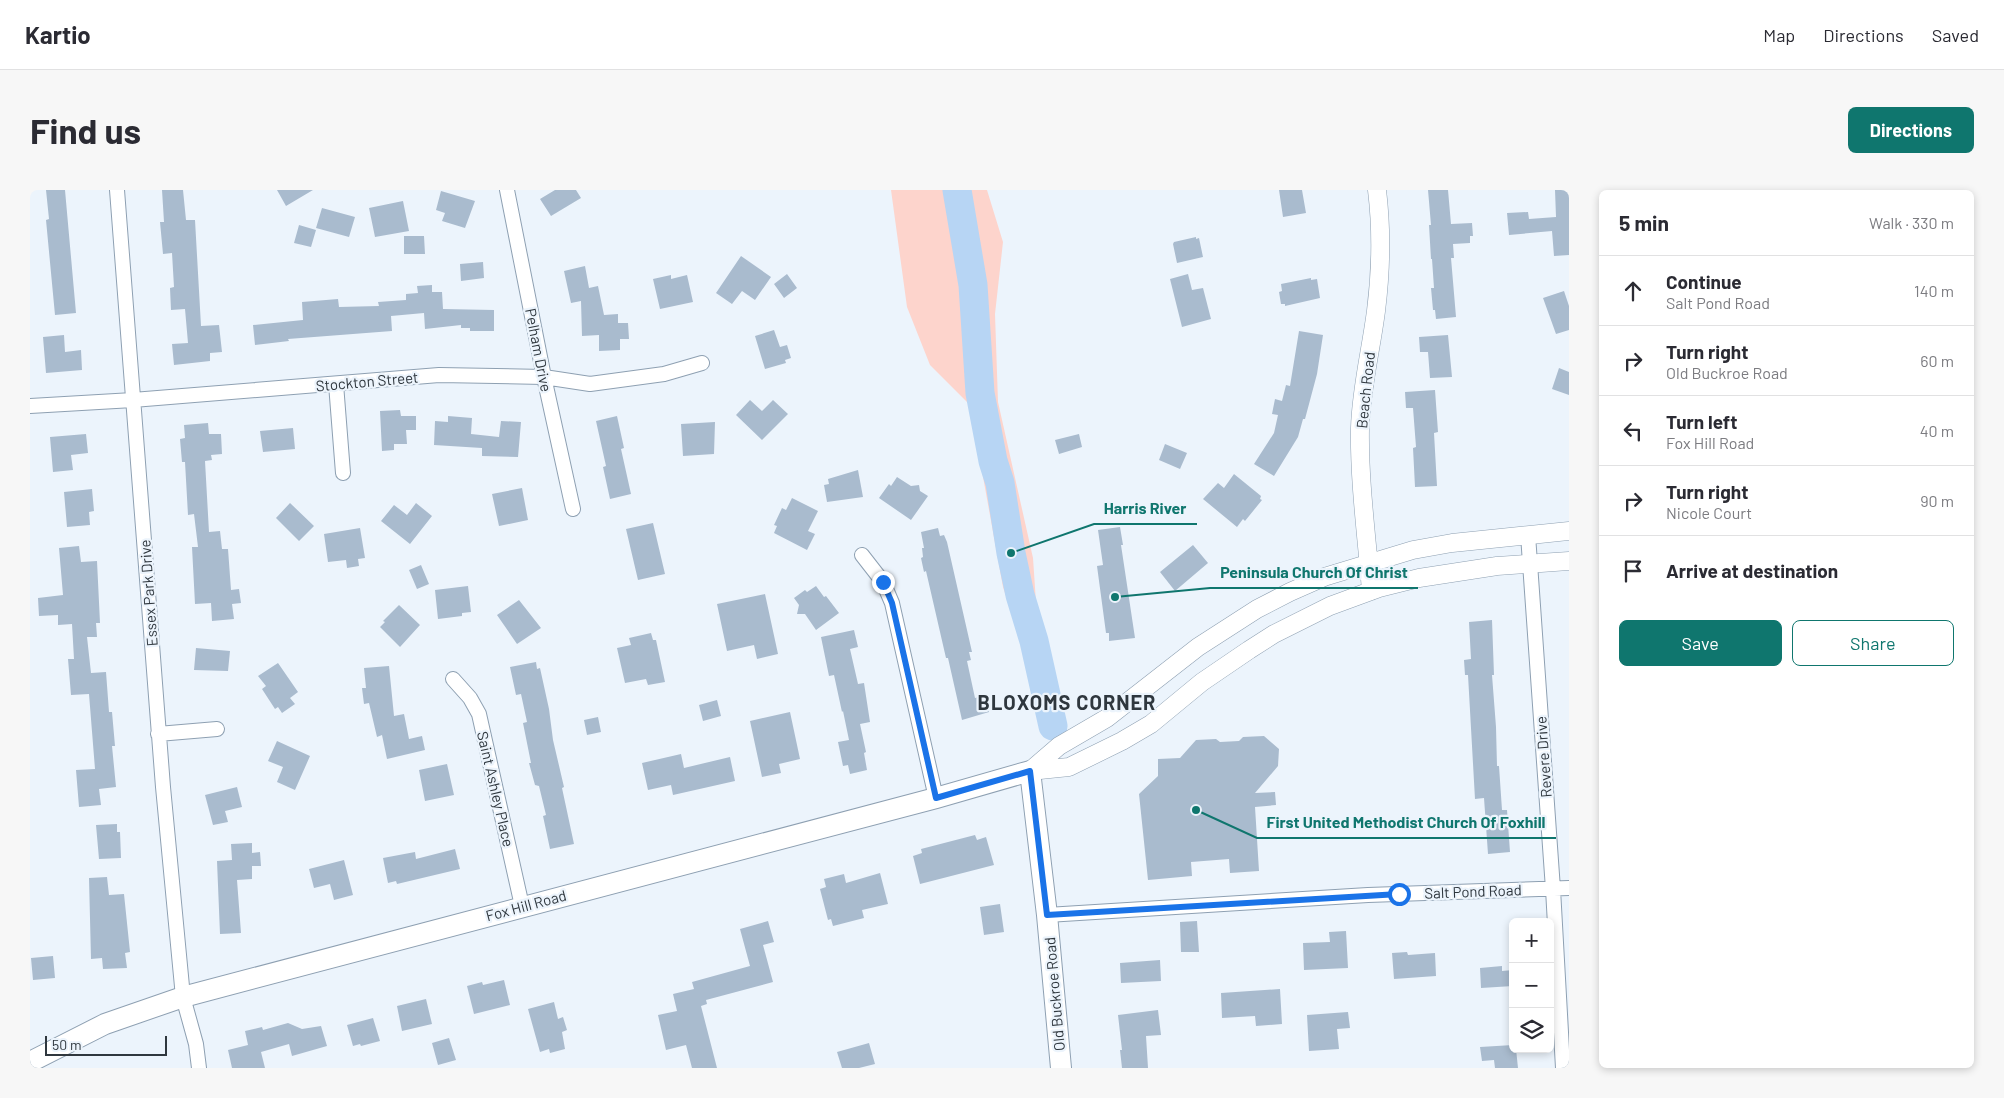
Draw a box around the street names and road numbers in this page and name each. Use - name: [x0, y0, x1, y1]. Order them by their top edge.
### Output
- street label: Pelham Drive: [522, 307, 556, 393]
- street label: Beach Road: [1352, 351, 1378, 429]
- street label: Stockton Street: [315, 368, 419, 394]
- street label: Essex Park Drive: [135, 539, 161, 647]
- street label: Revere Drive: [1531, 716, 1555, 798]
- street label: Saint Ashley Place: [474, 729, 518, 849]
- street label: Salt Pond Road: [1424, 880, 1522, 902]
- street label: Fox Hill Road: [484, 886, 568, 924]
- street label: Old Buckroe Road: [1040, 936, 1068, 1052]

